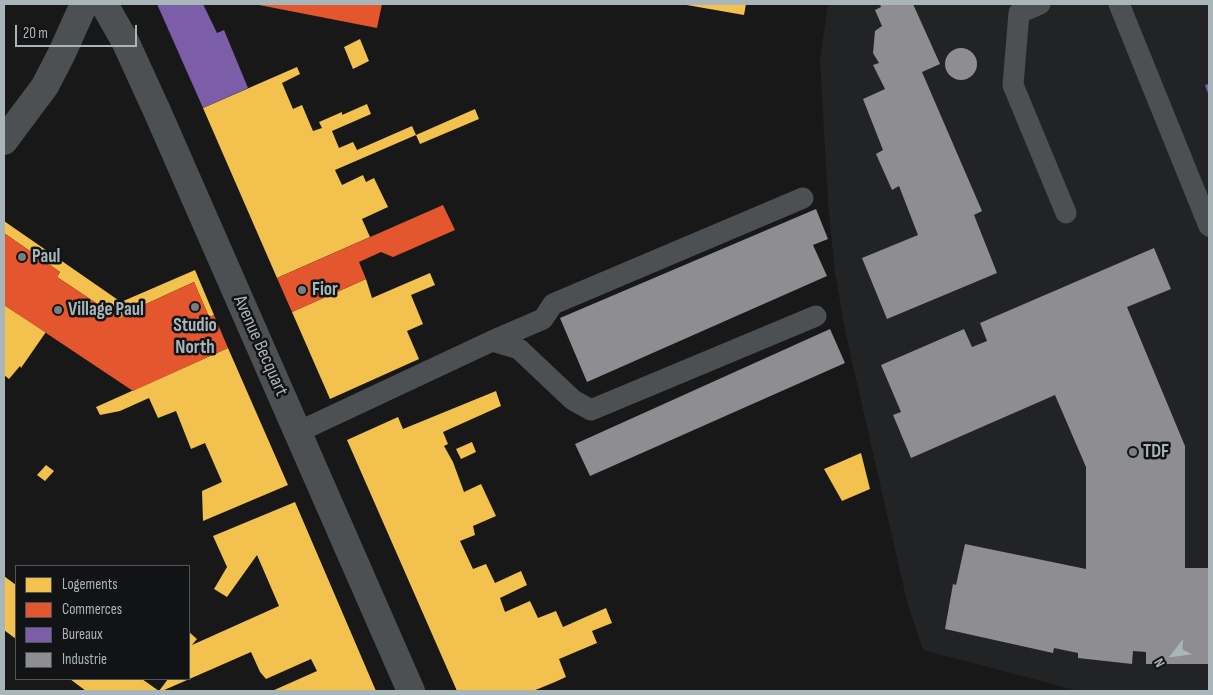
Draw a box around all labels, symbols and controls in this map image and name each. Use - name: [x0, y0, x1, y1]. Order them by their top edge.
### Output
- scale bar: [18, 15, 140, 47]
- text: 20 m: [23, 24, 48, 43]
- place label: Paul: [32, 246, 60, 268]
- marker: Paul: [16, 251, 28, 263]
- place label: Fior: [312, 279, 338, 301]
- marker: Fior: [296, 284, 308, 296]
- street label: Avenue Becquart: [228, 292, 292, 400]
- place label: Village Paul: [68, 299, 144, 321]
- marker: Studio North: [189, 301, 201, 313]
- marker: Village Paul: [52, 304, 64, 316]
- place label: Studio North: [173, 315, 217, 359]
- place label: TDF: [1143, 441, 1169, 463]
- marker: TDF: [1127, 446, 1139, 458]
- legend: [15, 565, 190, 680]
- text: Logements: [62, 575, 118, 594]
- text: Commerces: [62, 600, 122, 619]
- text: Bureaux: [62, 625, 103, 644]
- north arrow: [1148, 630, 1198, 680]
- text: Industrie: [62, 650, 107, 669]
- text: N: [1150, 655, 1169, 670]

